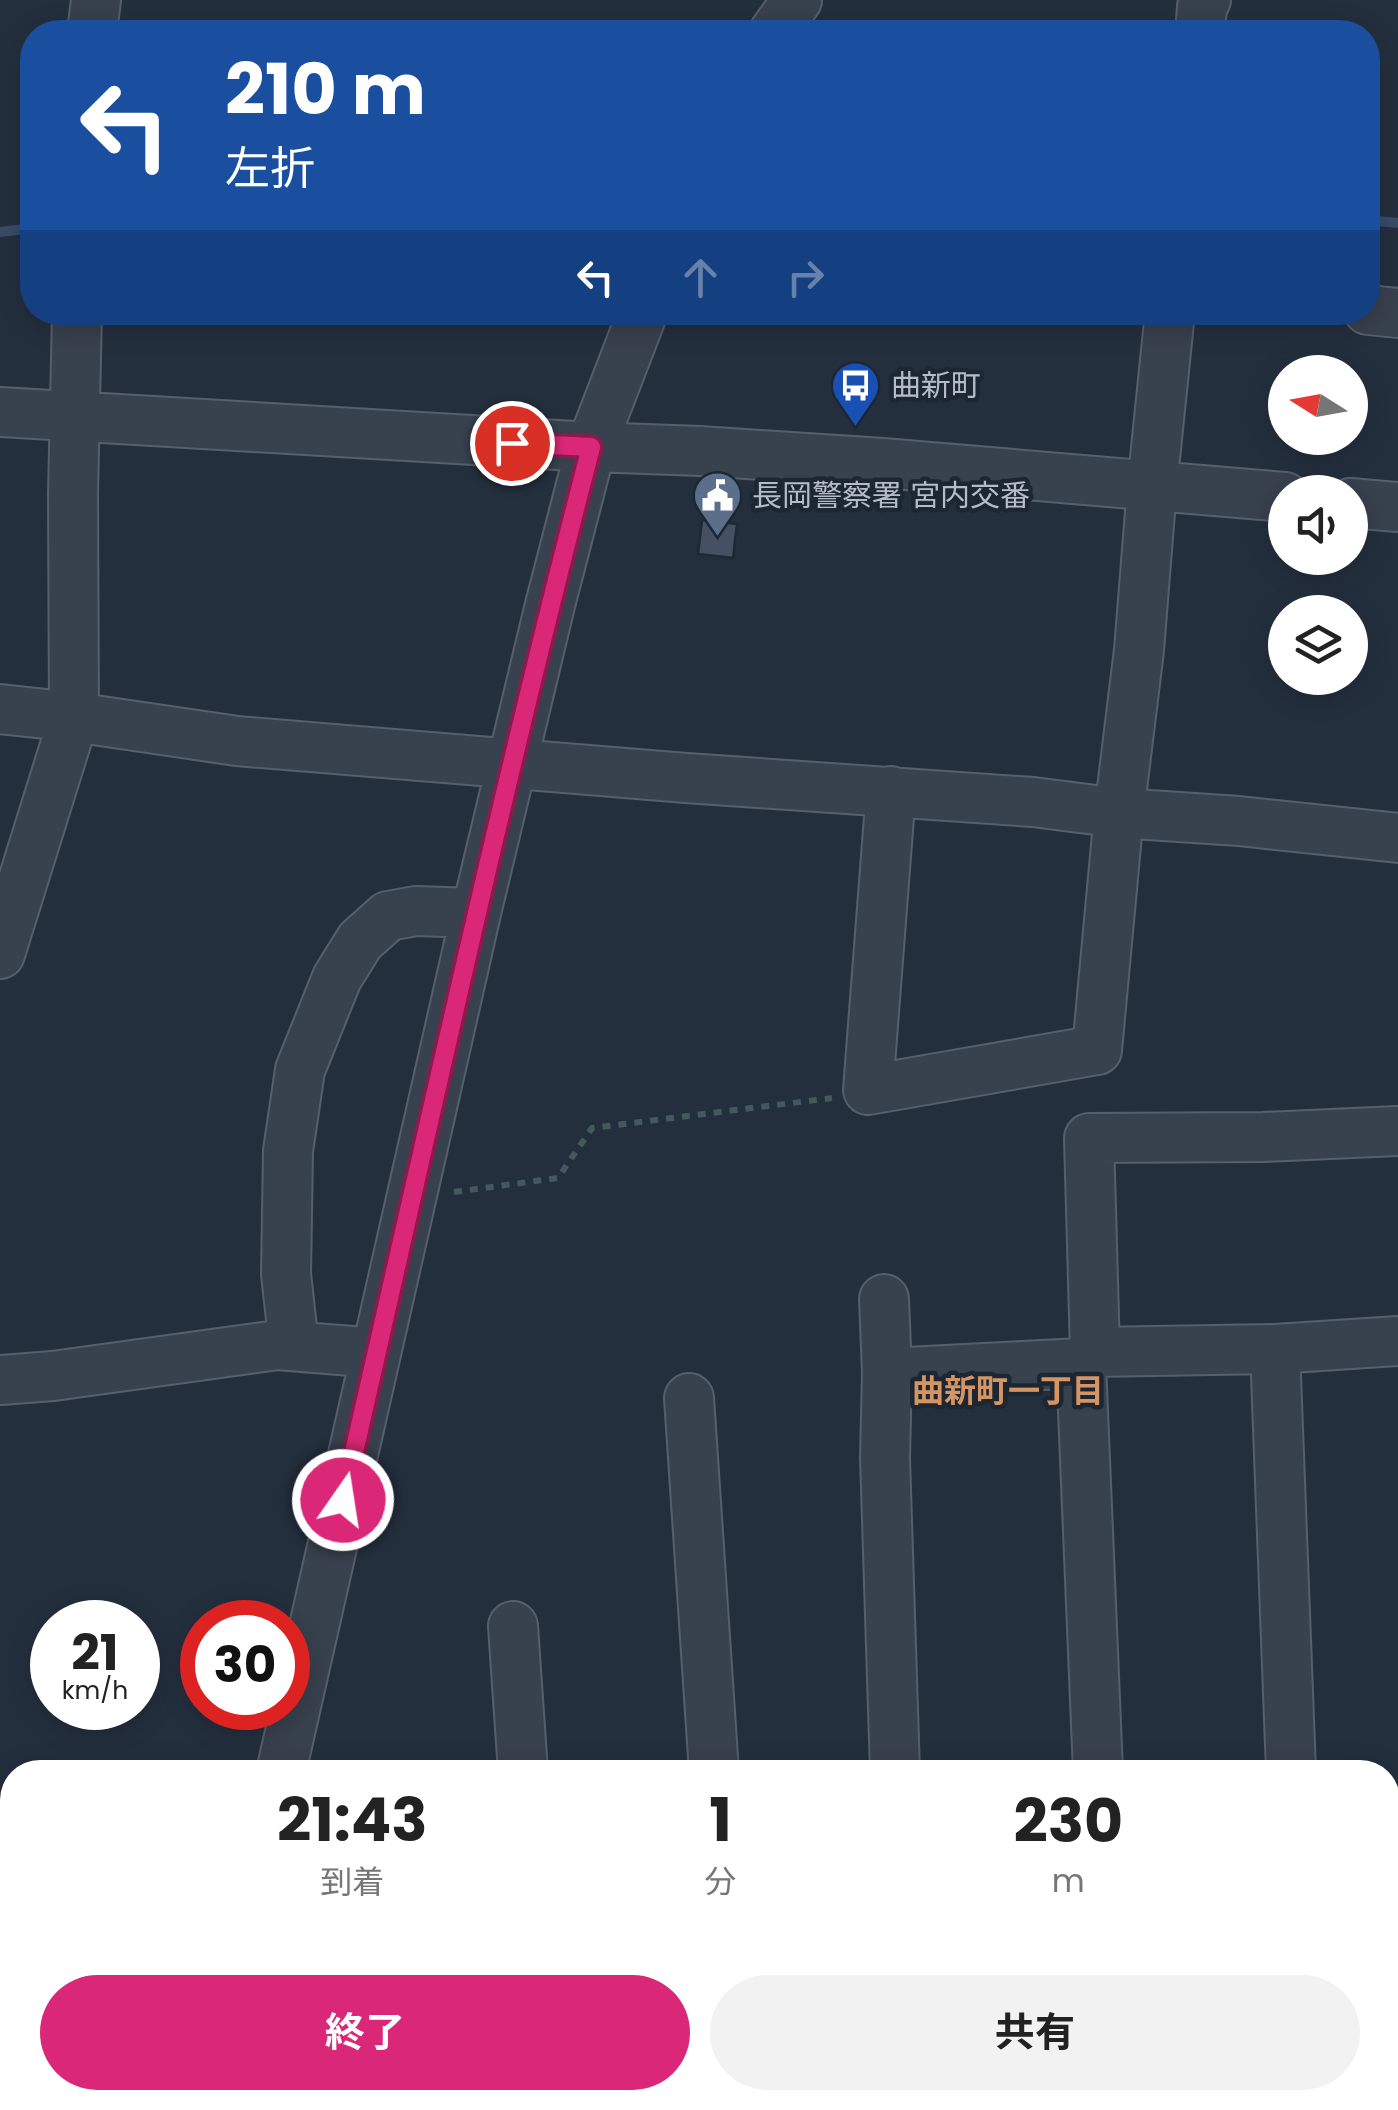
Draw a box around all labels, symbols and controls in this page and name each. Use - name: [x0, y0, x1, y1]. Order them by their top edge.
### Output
- text: 210 m: [225, 40, 426, 139]
- icon: left: [60, 60, 190, 190]
- text: 左折: [225, 137, 315, 200]
- icon: left: [568, 250, 623, 305]
- icon: ahead: [673, 250, 728, 305]
- icon: right: [778, 250, 833, 305]
- north arrow: [1268, 355, 1368, 455]
- map controls: [1268, 355, 1368, 695]
- bus stop icon: 曲新町: [830, 360, 882, 428]
- place label: 曲新町: [891, 364, 981, 407]
- pin: [470, 401, 555, 486]
- icon: arrive: [485, 416, 540, 471]
- public building icon: 長岡警察署 宮内交番: [691, 470, 743, 538]
- place label: 長岡警察署 宮内交番: [752, 474, 1030, 517]
- button: sound: [1268, 475, 1368, 575]
- button: layers: [1268, 595, 1368, 695]
- district label: 曲新町一丁目: [912, 1368, 1104, 1413]
- position arrow: [291, 1448, 395, 1552]
- speed limit sign: 30: [180, 1600, 310, 1730]
- text: 21: [71, 1617, 119, 1688]
- text: km/h: [62, 1673, 128, 1708]
- text: 21:43: [277, 1778, 428, 1862]
- text: 1: [709, 1778, 732, 1862]
- text: 230: [1013, 1779, 1123, 1863]
- text: m: [1052, 1858, 1085, 1903]
- text: 到着: [320, 1859, 384, 1904]
- text: 分: [705, 1859, 737, 1904]
- button: 終了: [40, 1975, 690, 2090]
- button: 共有: [710, 1975, 1360, 2090]

